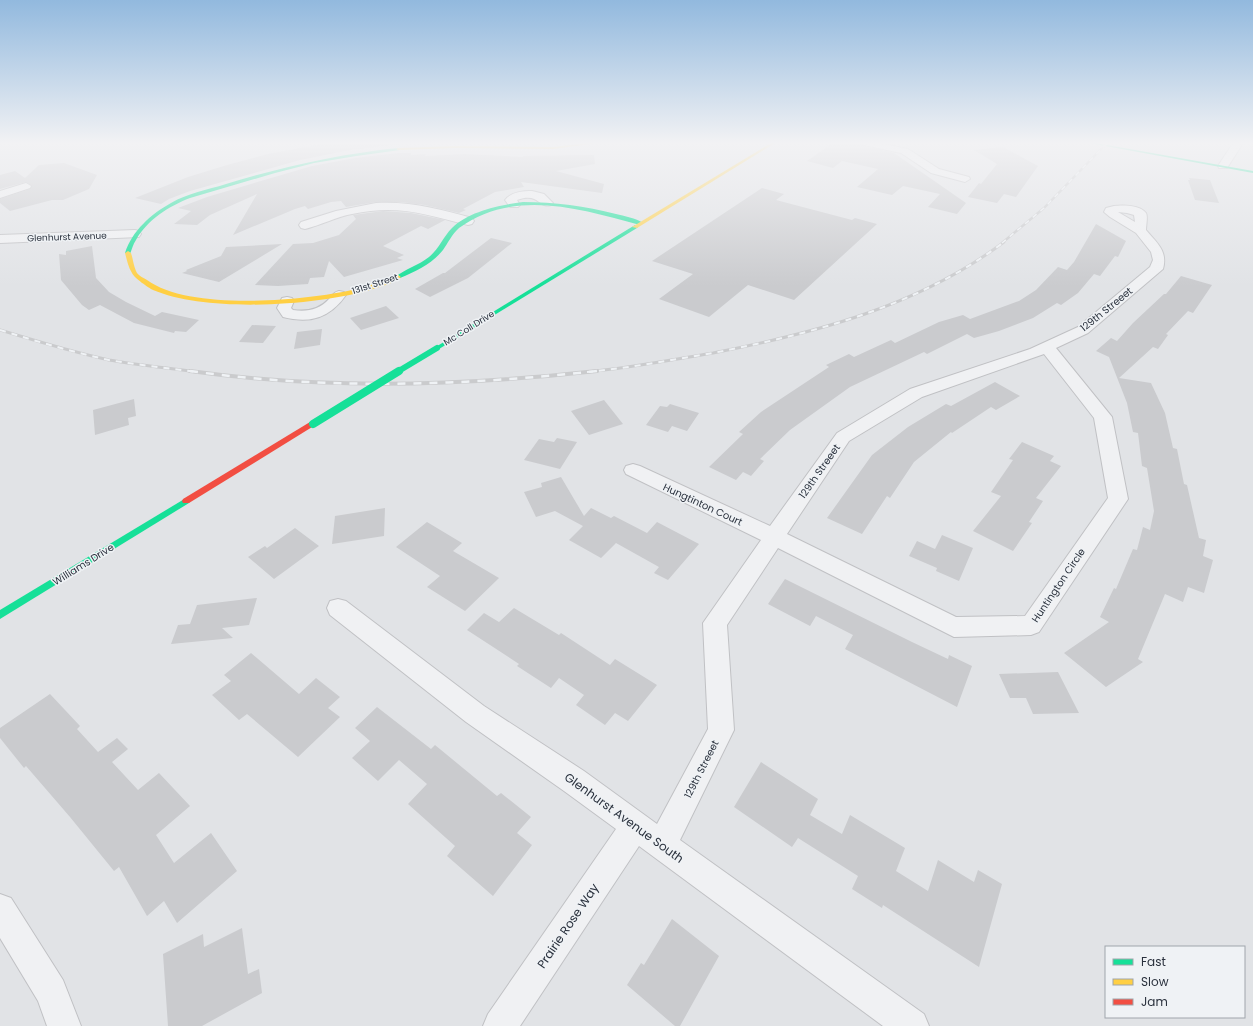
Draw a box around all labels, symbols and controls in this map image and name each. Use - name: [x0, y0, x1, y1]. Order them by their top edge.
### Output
- street label: Glenhurst Avenue: [27, 230, 107, 244]
- street label: 131st Street: [350, 271, 400, 297]
- street label: 129th Streeet: [1077, 283, 1136, 335]
- street label: Mc Coll Drive: [441, 307, 497, 348]
- street label: 129th Streeet: [795, 441, 844, 502]
- street label: Hungtinton Court: [661, 479, 745, 530]
- street label: Williams Drive: [50, 540, 117, 589]
- street label: Huntington Circle: [1028, 545, 1089, 625]
- street label: 129th Streeet: [680, 737, 723, 801]
- street label: Glenhurst Avenue South: [561, 768, 687, 867]
- street label: Prairie Rose Way: [533, 880, 602, 972]
- legend: [1105, 946, 1245, 1018]
- text: Fast: [1141, 953, 1166, 970]
- text: Slow: [1141, 973, 1169, 990]
- text: Jam: [1141, 993, 1168, 1010]

